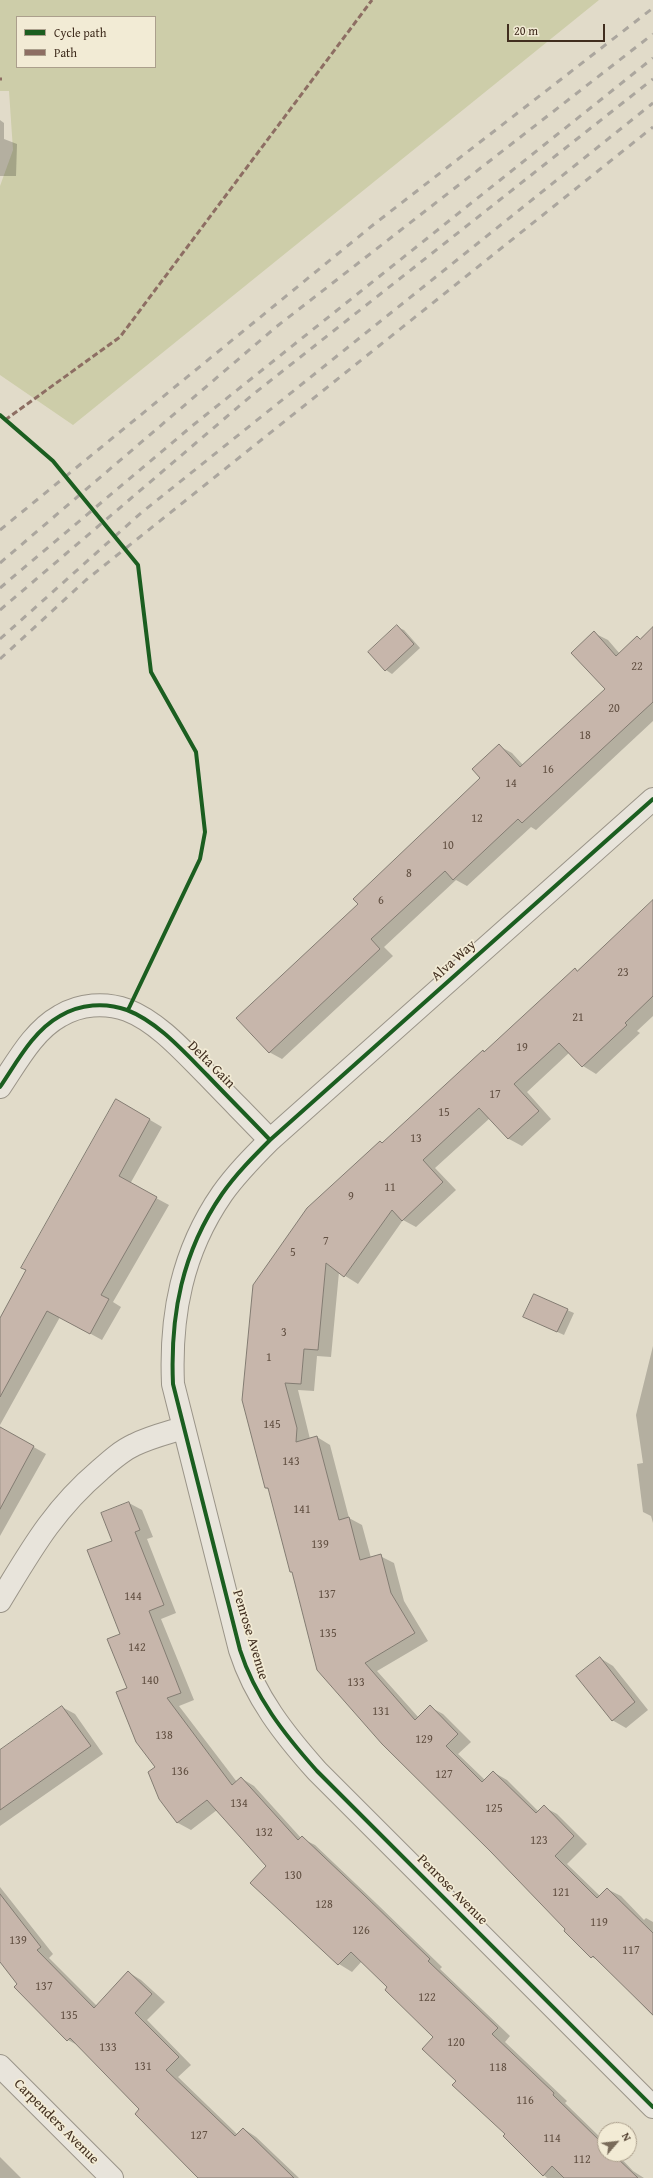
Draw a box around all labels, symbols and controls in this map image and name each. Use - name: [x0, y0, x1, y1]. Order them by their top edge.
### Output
- legend: [16, 16, 156, 68]
- scale bar: [509, 16, 607, 42]
- text: 20 m: [514, 22, 538, 39]
- text: Cycle path: [54, 24, 106, 41]
- text: Path: [54, 44, 77, 61]
- house number: 22: [631, 660, 643, 674]
- house number: 20: [608, 702, 620, 716]
- house number: 18: [579, 729, 591, 743]
- house number: 16: [542, 763, 554, 777]
- house number: 14: [505, 777, 517, 791]
- house number: 12: [471, 812, 483, 826]
- house number: 10: [442, 839, 454, 853]
- house number: 8: [406, 867, 412, 881]
- house number: 6: [378, 894, 384, 908]
- street label: Alva Way: [428, 937, 480, 985]
- house number: 23: [617, 966, 629, 980]
- house number: 21: [572, 1011, 584, 1025]
- street label: Delta Gain: [184, 1038, 238, 1092]
- house number: 19: [516, 1041, 528, 1055]
- house number: 17: [489, 1088, 501, 1102]
- house number: 15: [438, 1106, 450, 1120]
- house number: 13: [410, 1132, 422, 1146]
- house number: 11: [384, 1181, 396, 1195]
- house number: 9: [348, 1190, 354, 1204]
- house number: 7: [323, 1235, 329, 1249]
- house number: 5: [290, 1246, 296, 1260]
- house number: 3: [281, 1326, 287, 1340]
- house number: 1: [266, 1351, 272, 1365]
- house number: 145: [263, 1418, 281, 1432]
- house number: 143: [282, 1455, 300, 1469]
- house number: 141: [293, 1503, 311, 1517]
- house number: 139: [311, 1538, 329, 1552]
- street label: Penrose Avenue: [228, 1588, 272, 1682]
- house number: 137: [318, 1588, 336, 1602]
- house number: 144: [124, 1590, 142, 1604]
- house number: 135: [319, 1627, 337, 1641]
- house number: 142: [128, 1641, 146, 1655]
- house number: 140: [141, 1674, 159, 1688]
- house number: 133: [347, 1676, 365, 1690]
- house number: 131: [372, 1705, 390, 1719]
- house number: 138: [155, 1729, 173, 1743]
- house number: 129: [415, 1733, 433, 1747]
- house number: 136: [171, 1765, 189, 1779]
- house number: 127: [435, 1768, 453, 1782]
- house number: 134: [230, 1797, 248, 1811]
- house number: 125: [485, 1802, 503, 1816]
- house number: 132: [255, 1826, 273, 1840]
- house number: 123: [530, 1834, 548, 1848]
- street label: Penrose Avenue: [413, 1851, 491, 1929]
- house number: 130: [284, 1869, 302, 1883]
- house number: 121: [552, 1886, 570, 1900]
- house number: 128: [315, 1898, 333, 1912]
- house number: 119: [590, 1916, 608, 1930]
- house number: 126: [352, 1924, 370, 1938]
- house number: 139: [9, 1934, 27, 1948]
- house number: 117: [622, 1944, 640, 1958]
- house number: 137: [35, 1980, 53, 1994]
- house number: 122: [418, 1991, 436, 2005]
- house number: 135: [60, 2009, 78, 2023]
- house number: 120: [447, 2036, 465, 2050]
- house number: 133: [99, 2041, 117, 2055]
- house number: 131: [134, 2060, 152, 2074]
- house number: 118: [489, 2061, 507, 2075]
- street label: Carpenders Avenue: [10, 2076, 102, 2168]
- house number: 116: [516, 2094, 534, 2108]
- north arrow: [597, 2122, 637, 2162]
- house number: 127: [190, 2129, 208, 2143]
- text: N: [618, 2130, 635, 2144]
- house number: 114: [543, 2132, 561, 2146]
- house number: 112: [573, 2153, 591, 2167]

